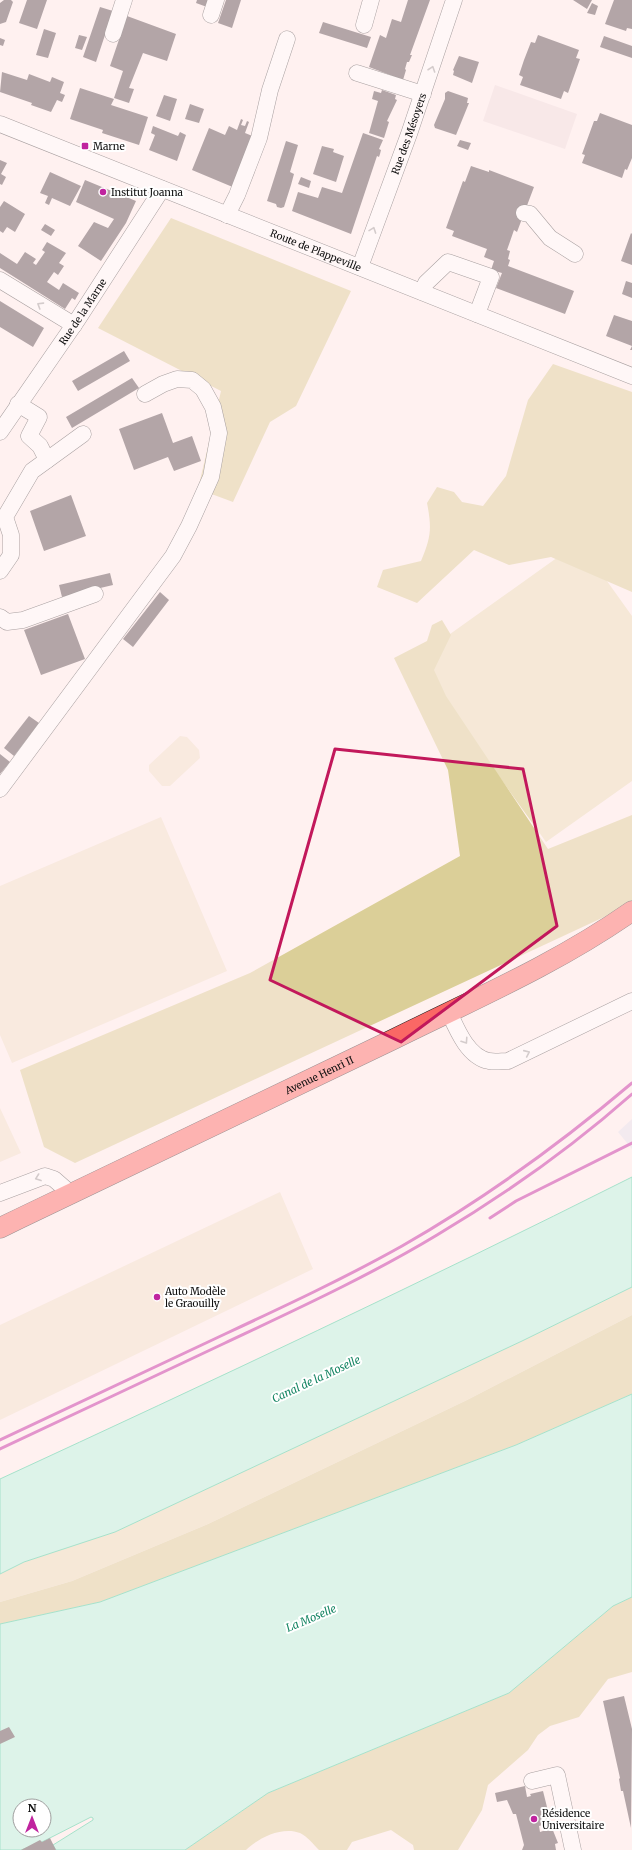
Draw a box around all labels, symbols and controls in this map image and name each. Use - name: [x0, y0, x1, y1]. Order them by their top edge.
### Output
- one-way arrow: [427, 65, 436, 72]
- street label: Rue des Mésoyers: [389, 91, 429, 176]
- place label: Marne: [93, 140, 125, 153]
- marker: Marne: [80, 141, 90, 151]
- place label: Institut Joanna: [111, 186, 184, 199]
- marker: Institut Joanna: [98, 187, 108, 197]
- street label: Route de Plappeville: [268, 226, 363, 274]
- one-way arrow: [369, 227, 377, 234]
- street label: Rue de la Marne: [56, 276, 109, 347]
- one-way arrow: [37, 302, 44, 310]
- one-way arrow: [460, 1037, 468, 1044]
- one-way arrow: [522, 1050, 530, 1058]
- street label: Avenue Henri II: [282, 1053, 356, 1098]
- one-way arrow: [34, 1174, 41, 1182]
- place label: Auto Modèle le Graouilly: [164, 1285, 225, 1310]
- marker: Auto Modèle le Graouilly: [152, 1292, 162, 1302]
- water label: Canal de la Moselle: [270, 1352, 363, 1406]
- water label: La Moselle: [284, 1601, 339, 1635]
- north arrow: [12, 1798, 52, 1838]
- text: N: [28, 1801, 37, 1815]
- place label: Résidence Universitaire: [542, 1807, 604, 1832]
- marker: Résidence Universitaire: [529, 1814, 539, 1824]

